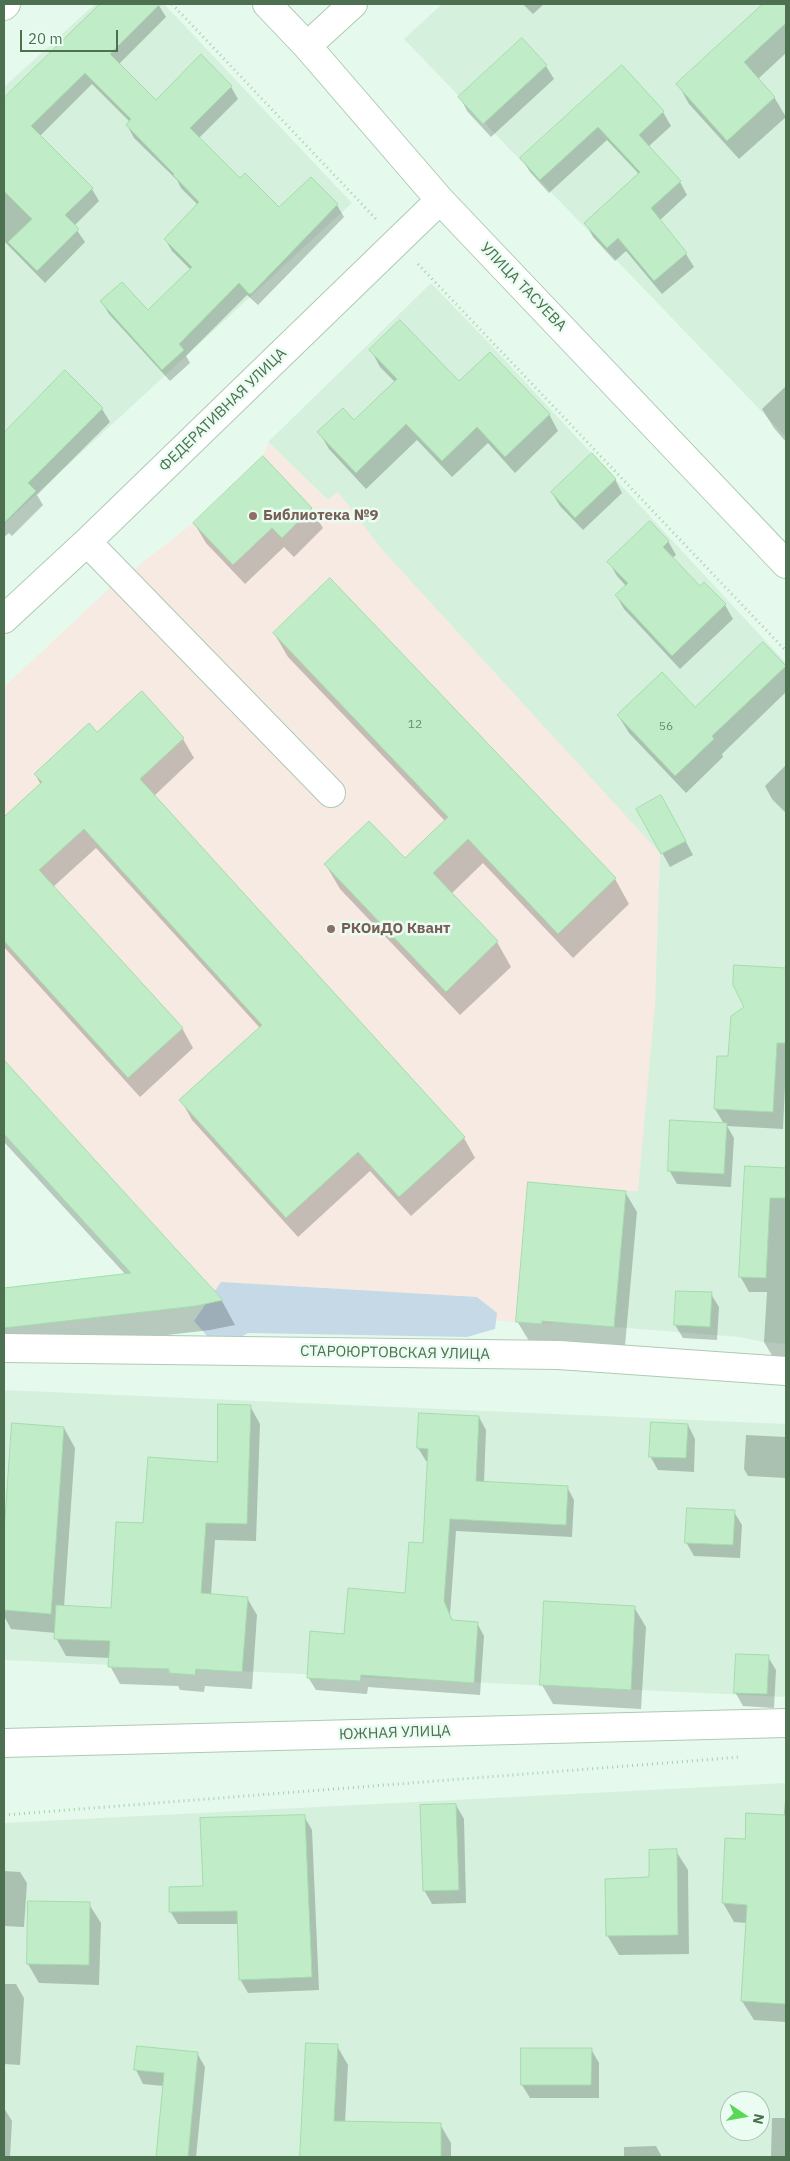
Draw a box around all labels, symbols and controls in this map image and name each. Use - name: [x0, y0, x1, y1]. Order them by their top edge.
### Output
- scale bar: [22, 20, 120, 52]
- text: 20 m: [28, 29, 63, 48]
- street label: УЛИЦА ТАСУЕВА: [476, 239, 570, 335]
- street label: ФЕДЕРАТИВНАЯ УЛИЦА: [156, 344, 290, 476]
- place label: Библиотека №9: [263, 507, 379, 525]
- marker: Библиотека №9: [247, 510, 259, 522]
- house number: 12: [408, 718, 422, 732]
- house number: 56: [659, 720, 673, 734]
- place label: РКОиДО Квант: [341, 920, 450, 938]
- marker: РКОиДО Квант: [325, 923, 337, 935]
- street label: СТАРОЮРТОВСКАЯ УЛИЦА: [300, 1342, 490, 1364]
- street label: ЮЖНАЯ УЛИЦА: [339, 1722, 451, 1744]
- north arrow: [720, 2091, 770, 2141]
- text: N: [749, 2112, 769, 2126]

